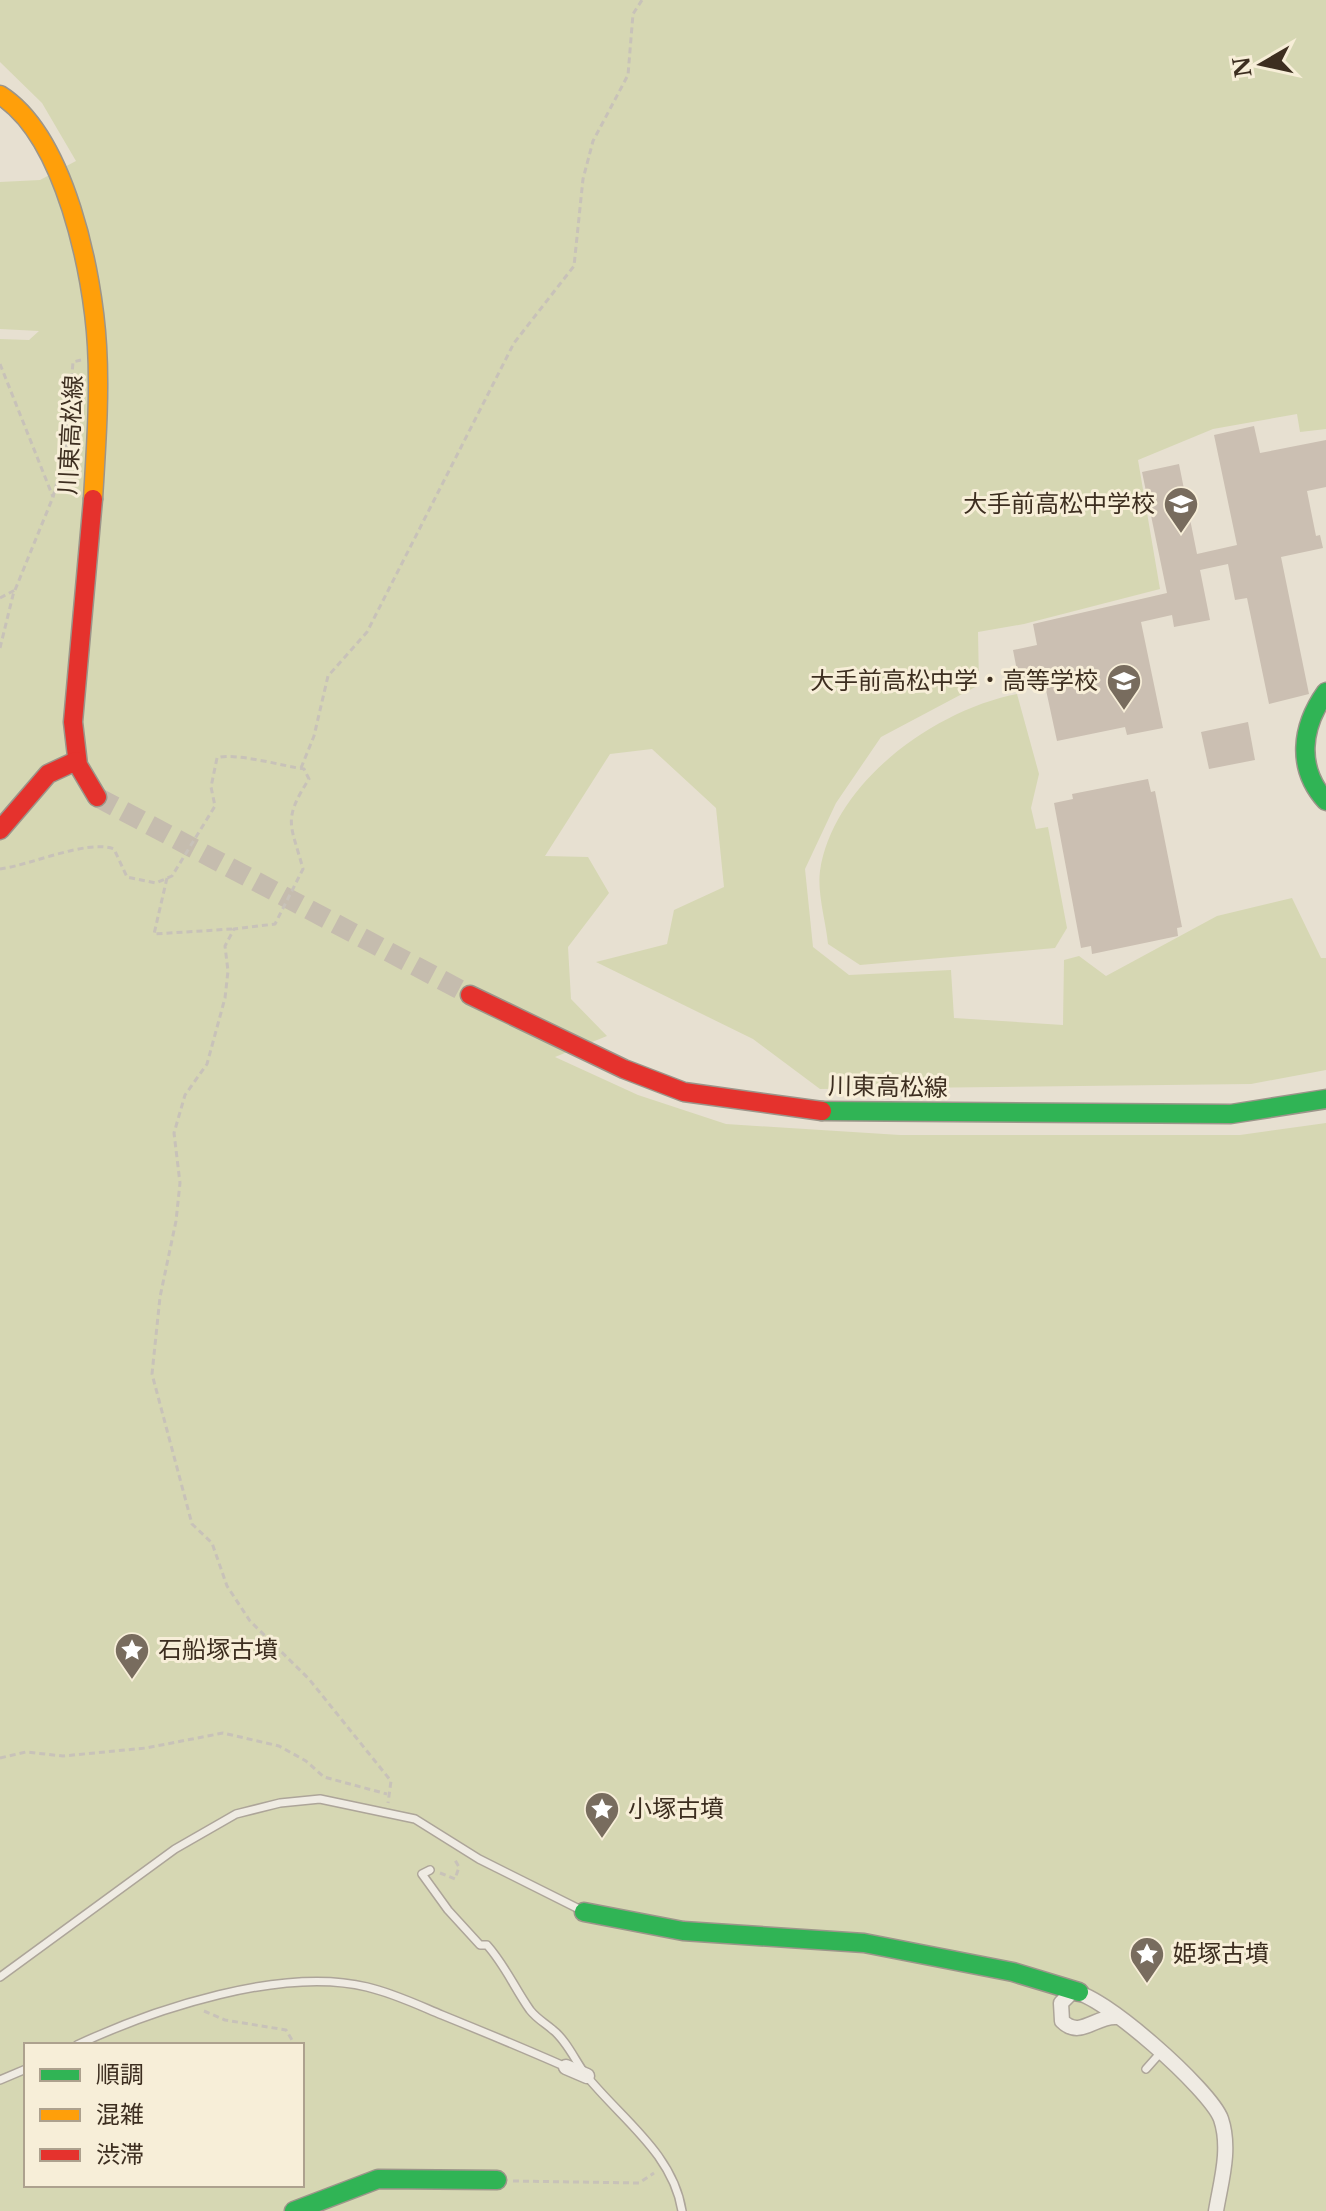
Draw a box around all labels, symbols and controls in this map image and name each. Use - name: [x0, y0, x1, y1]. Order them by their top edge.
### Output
- north arrow: [1222, 24, 1302, 104]
- text: N: [1228, 54, 1258, 79]
- street label: 川東高松線: [53, 374, 88, 496]
- school or university icon: 大手前高松中学校: [1162, 485, 1200, 535]
- place label: 大手前高松中学校: [963, 489, 1155, 518]
- school or university icon: 大手前高松中学・高等学校: [1105, 662, 1143, 712]
- place label: 大手前高松中学・高等学校: [810, 666, 1098, 695]
- street label: 川東高松線: [828, 1071, 948, 1102]
- place icon: 石船塚古墳: [113, 1631, 151, 1681]
- place label: 石船塚古墳: [158, 1635, 278, 1664]
- place icon: 小塚古墳: [583, 1790, 621, 1840]
- place label: 小塚古墳: [628, 1794, 724, 1823]
- place icon: 姫塚古墳: [1128, 1935, 1166, 1985]
- place label: 姫塚古墳: [1173, 1939, 1269, 1968]
- legend: [24, 2043, 304, 2187]
- text: 順調: [96, 2060, 144, 2089]
- text: 混雑: [96, 2100, 144, 2129]
- text: 渋滞: [96, 2140, 144, 2169]

